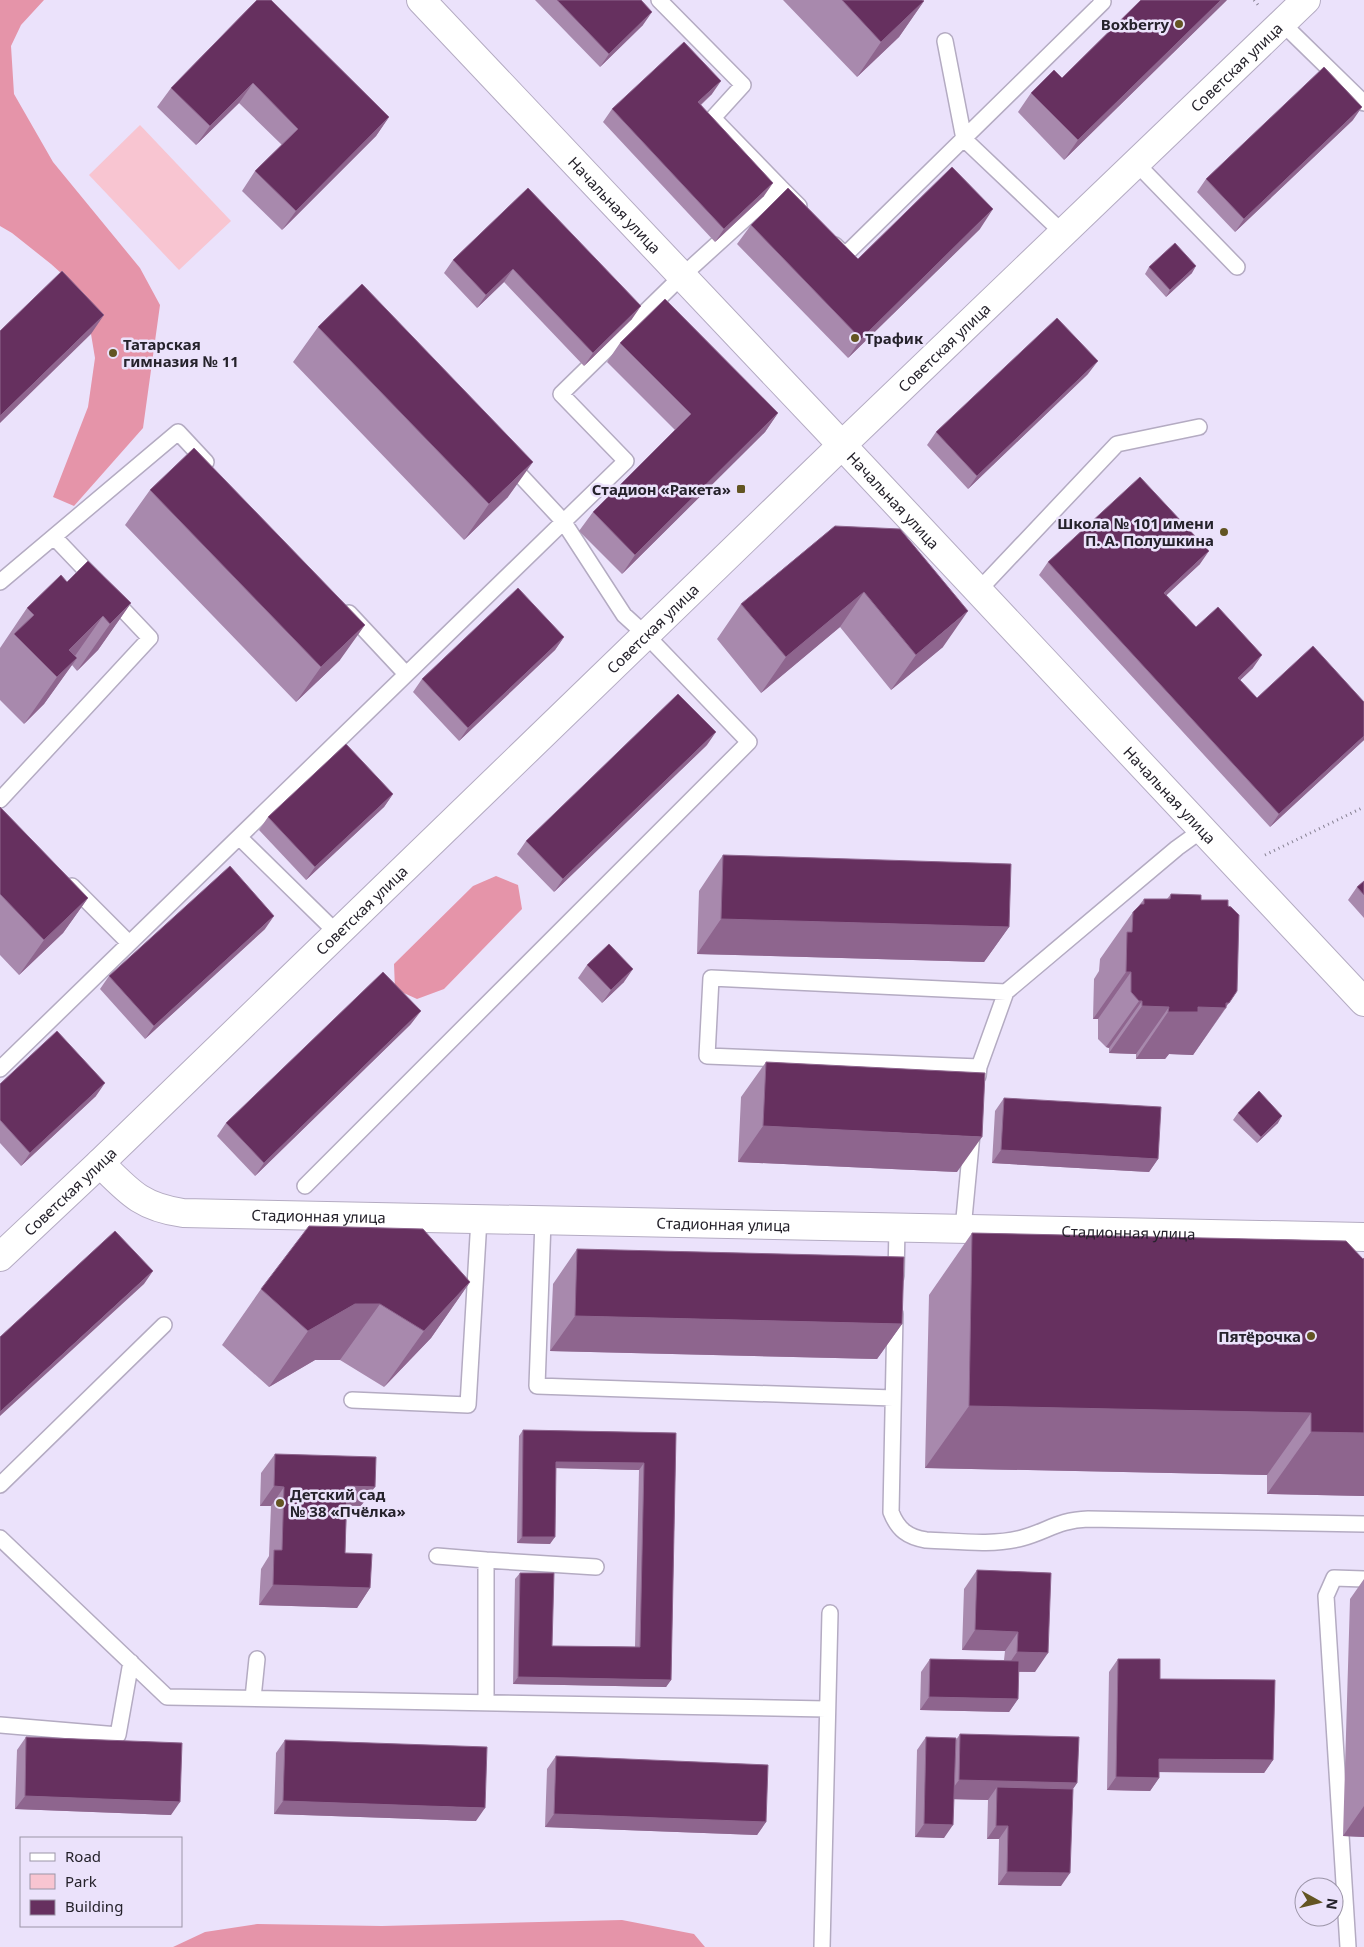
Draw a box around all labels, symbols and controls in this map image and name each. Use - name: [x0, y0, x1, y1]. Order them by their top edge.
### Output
- place label: Boxberry: [1101, 14, 1169, 34]
- marker: Boxberry: [1173, 18, 1185, 30]
- street label: Советская улица: [1186, 18, 1287, 116]
- street label: Начальная улица: [564, 152, 665, 258]
- street label: Советская улица: [894, 298, 994, 396]
- place label: Трафик: [865, 328, 924, 348]
- marker: Трафик: [849, 332, 861, 344]
- place label: Татарская гимназия № 11: [123, 334, 239, 371]
- marker: Татарская гимназия № 11: [107, 347, 119, 359]
- street label: Начальная улица: [843, 447, 944, 553]
- place label: Стадион «Ракета»: [592, 479, 731, 499]
- marker: Стадион «Ракета»: [735, 483, 747, 495]
- place label: Школа № 101 имени П. А. Полушкина: [1057, 513, 1214, 550]
- marker: Школа № 101 имени П. А. Полушкина: [1218, 526, 1230, 538]
- street label: Советская улица: [602, 579, 703, 677]
- street label: Начальная улица: [1119, 742, 1220, 848]
- street label: Советская улица: [311, 861, 412, 959]
- street label: Советская улица: [19, 1143, 121, 1240]
- street label: Стадионная улица: [251, 1204, 386, 1227]
- street label: Стадионная улица: [656, 1213, 791, 1235]
- street label: Стадионная улица: [1061, 1221, 1196, 1244]
- place label: Пятёрочка: [1218, 1326, 1301, 1346]
- marker: Пятёрочка: [1305, 1330, 1317, 1342]
- place label: Детский сад № 38 «Пчёлка»: [290, 1484, 406, 1521]
- marker: Детский сад № 38 «Пчёлка»: [274, 1497, 286, 1509]
- legend: [20, 1837, 182, 1927]
- text: Road: [65, 1846, 101, 1866]
- text: Park: [65, 1871, 97, 1891]
- north arrow: [1294, 1877, 1344, 1927]
- text: Building: [65, 1896, 123, 1916]
- text: N: [1322, 1897, 1343, 1911]

